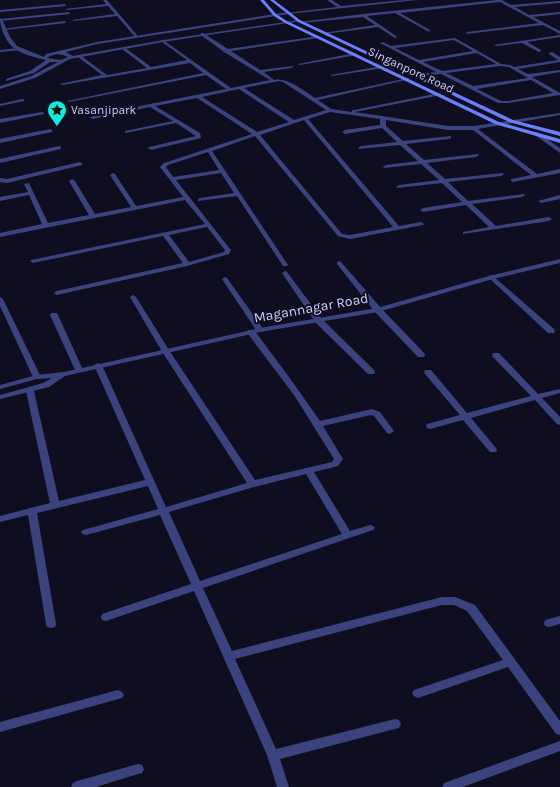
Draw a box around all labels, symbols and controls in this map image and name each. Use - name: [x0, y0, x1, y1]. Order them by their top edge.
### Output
- street label: Singanpore Road: [366, 44, 456, 96]
- place icon: Vasanjipark: [46, 99, 68, 127]
- place label: Vasanjipark: [71, 103, 136, 117]
- street label: Magannagar Road: [252, 290, 370, 326]

